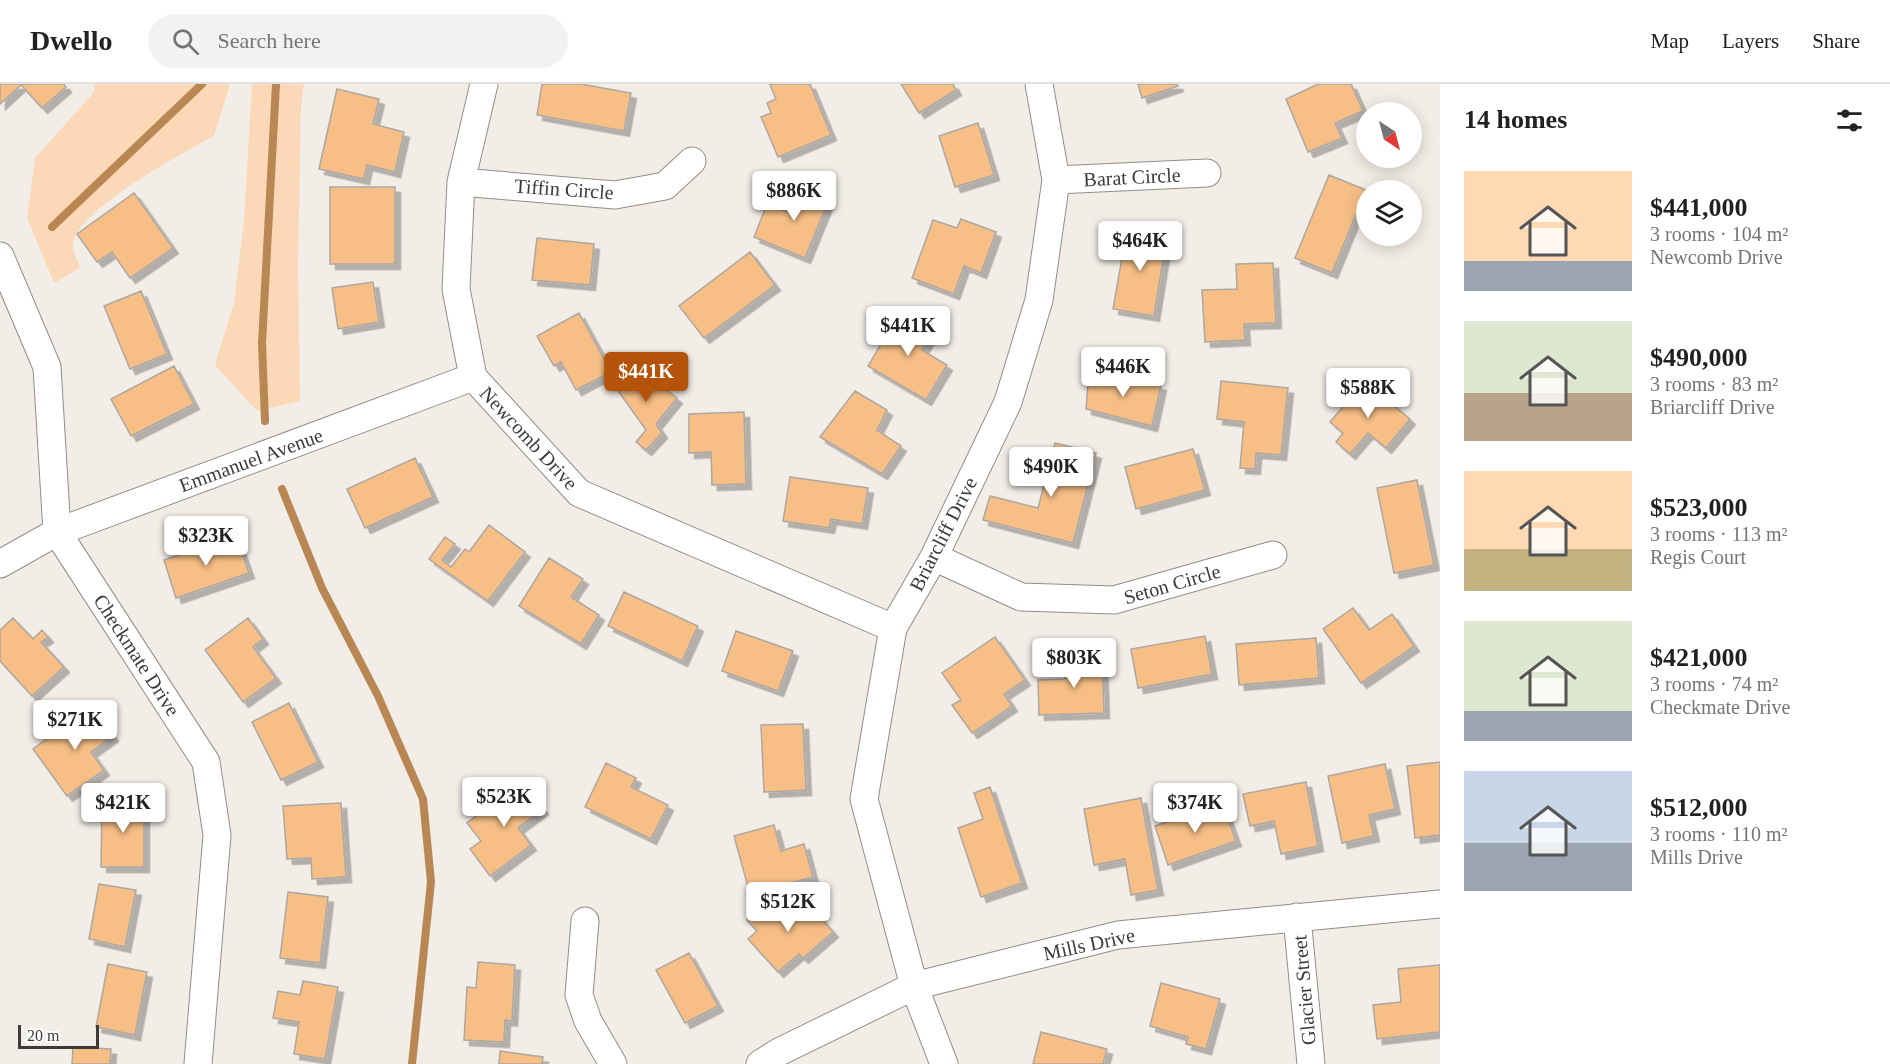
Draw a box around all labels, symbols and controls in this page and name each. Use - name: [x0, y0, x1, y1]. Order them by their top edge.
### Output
- search box: [148, 14, 568, 68]
- text: Dwello: [30, 25, 112, 56]
- icon: search: [169, 25, 202, 58]
- text: Search here: [217, 28, 321, 53]
- text: Map: [1651, 29, 1689, 53]
- text: Layers: [1722, 29, 1779, 53]
- text: Share: [1812, 29, 1860, 53]
- north arrow: [1356, 102, 1422, 168]
- map controls: [1356, 102, 1422, 246]
- icon: filters: [1833, 104, 1866, 137]
- text: 14 homes: [1464, 105, 1567, 134]
- street label: Barat Circle: [1083, 163, 1181, 191]
- pin: $886K: [752, 171, 836, 222]
- street label: Tiffin Circle: [514, 175, 614, 203]
- text: $886K: [766, 179, 822, 201]
- button: layers: [1356, 180, 1422, 246]
- text: $441,000: [1650, 193, 1748, 222]
- icon: home: [1512, 195, 1584, 267]
- pin: $464K: [1098, 221, 1182, 272]
- text: 3 rooms · 104 m²: [1650, 223, 1788, 245]
- text: $464K: [1112, 229, 1168, 251]
- text: Newcomb Drive: [1650, 246, 1783, 268]
- pin: $441K: [866, 306, 950, 357]
- text: $441K: [880, 314, 936, 336]
- text: $490,000: [1650, 343, 1748, 372]
- icon: home: [1512, 345, 1584, 417]
- pin: $446K: [1081, 347, 1165, 398]
- pin: $441K: [604, 352, 688, 403]
- text: $446K: [1095, 355, 1151, 377]
- text: $441K: [618, 360, 674, 382]
- pin: $588K: [1326, 368, 1410, 419]
- text: 3 rooms · 83 m²: [1650, 373, 1778, 395]
- text: $588K: [1340, 376, 1396, 398]
- street label: Newcomb Drive: [476, 382, 582, 494]
- text: Briarcliff Drive: [1650, 396, 1775, 418]
- street label: Emmanuel Avenue: [176, 424, 326, 496]
- pin: $490K: [1009, 447, 1093, 498]
- text: $490K: [1023, 455, 1079, 477]
- street label: Briarcliff Drive: [905, 473, 981, 595]
- text: $523,000: [1650, 493, 1748, 522]
- icon: home: [1512, 495, 1584, 567]
- pin: $323K: [164, 516, 248, 567]
- text: 3 rooms · 113 m²: [1650, 523, 1787, 545]
- text: $323K: [178, 524, 234, 546]
- text: Regis Court: [1650, 546, 1746, 568]
- street label: Seton Circle: [1121, 560, 1223, 608]
- street label: Checkmate Drive: [90, 590, 185, 720]
- pin: $803K: [1032, 638, 1116, 689]
- text: $421,000: [1650, 643, 1748, 672]
- icon: home: [1512, 645, 1584, 717]
- text: $803K: [1046, 646, 1102, 668]
- text: 3 rooms · 74 m²: [1650, 673, 1778, 695]
- text: Checkmate Drive: [1650, 696, 1791, 718]
- pin: $271K: [33, 700, 117, 751]
- text: $271K: [47, 708, 103, 730]
- pin: $523K: [462, 777, 546, 828]
- pin: $421K: [81, 783, 165, 834]
- pin: $374K: [1153, 783, 1237, 834]
- text: $523K: [476, 785, 532, 807]
- text: $421K: [95, 791, 151, 813]
- text: $374K: [1167, 791, 1223, 813]
- text: $512,000: [1650, 793, 1748, 822]
- icon: home: [1512, 795, 1584, 867]
- text: 3 rooms · 110 m²: [1650, 823, 1787, 845]
- text: Mills Drive: [1650, 846, 1743, 868]
- pin: $512K: [746, 882, 830, 933]
- text: $512K: [760, 890, 816, 912]
- street label: Mills Drive: [1041, 924, 1137, 964]
- street label: Glacier Street: [1288, 934, 1320, 1046]
- scale bar: [18, 1022, 99, 1050]
- text: 20 m: [27, 1027, 59, 1044]

